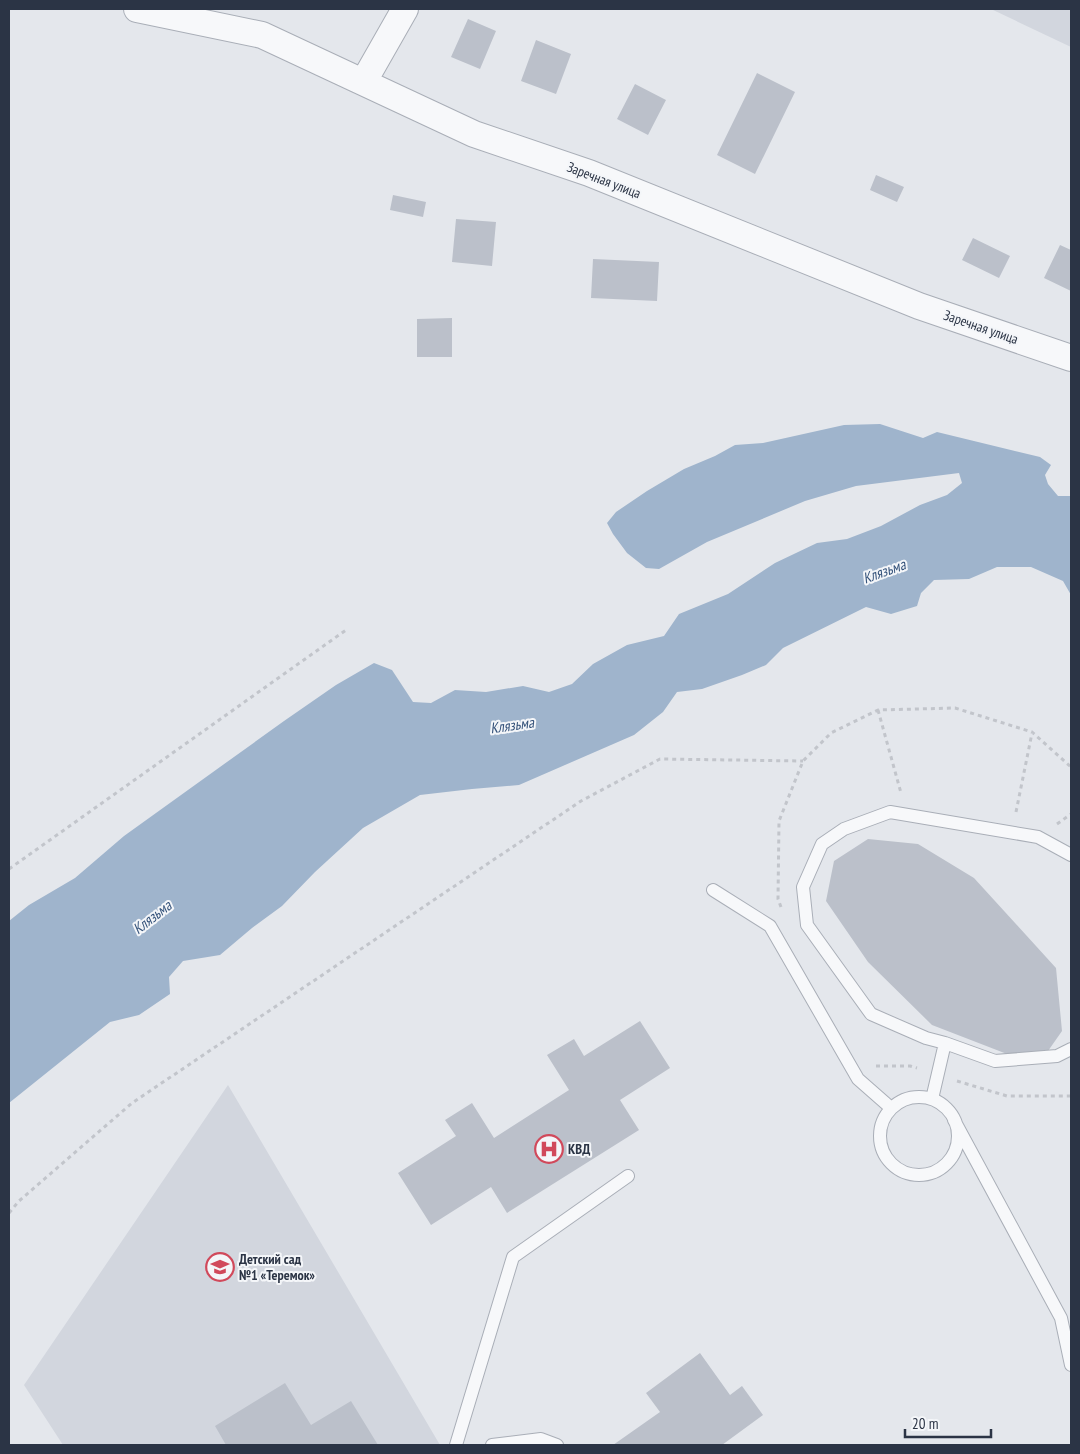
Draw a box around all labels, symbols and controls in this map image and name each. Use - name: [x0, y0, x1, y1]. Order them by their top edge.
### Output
- street label: Заречная улица: [564, 158, 644, 202]
- street label: Заречная улица: [941, 306, 1021, 348]
- water label: Клязьма: [860, 554, 909, 587]
- water label: Клязьма: [489, 712, 536, 737]
- water label: Клязьма: [129, 895, 176, 938]
- hospital icon: КВД: [534, 1134, 564, 1164]
- place label: КВД: [568, 1140, 590, 1158]
- place label: Детский сад №1 «Теремок»: [239, 1250, 315, 1284]
- school or university icon: Детский сад №1 «Теремок»: [205, 1252, 235, 1282]
- scale bar: [905, 1406, 991, 1438]
- text: 20 m: [912, 1414, 938, 1433]

